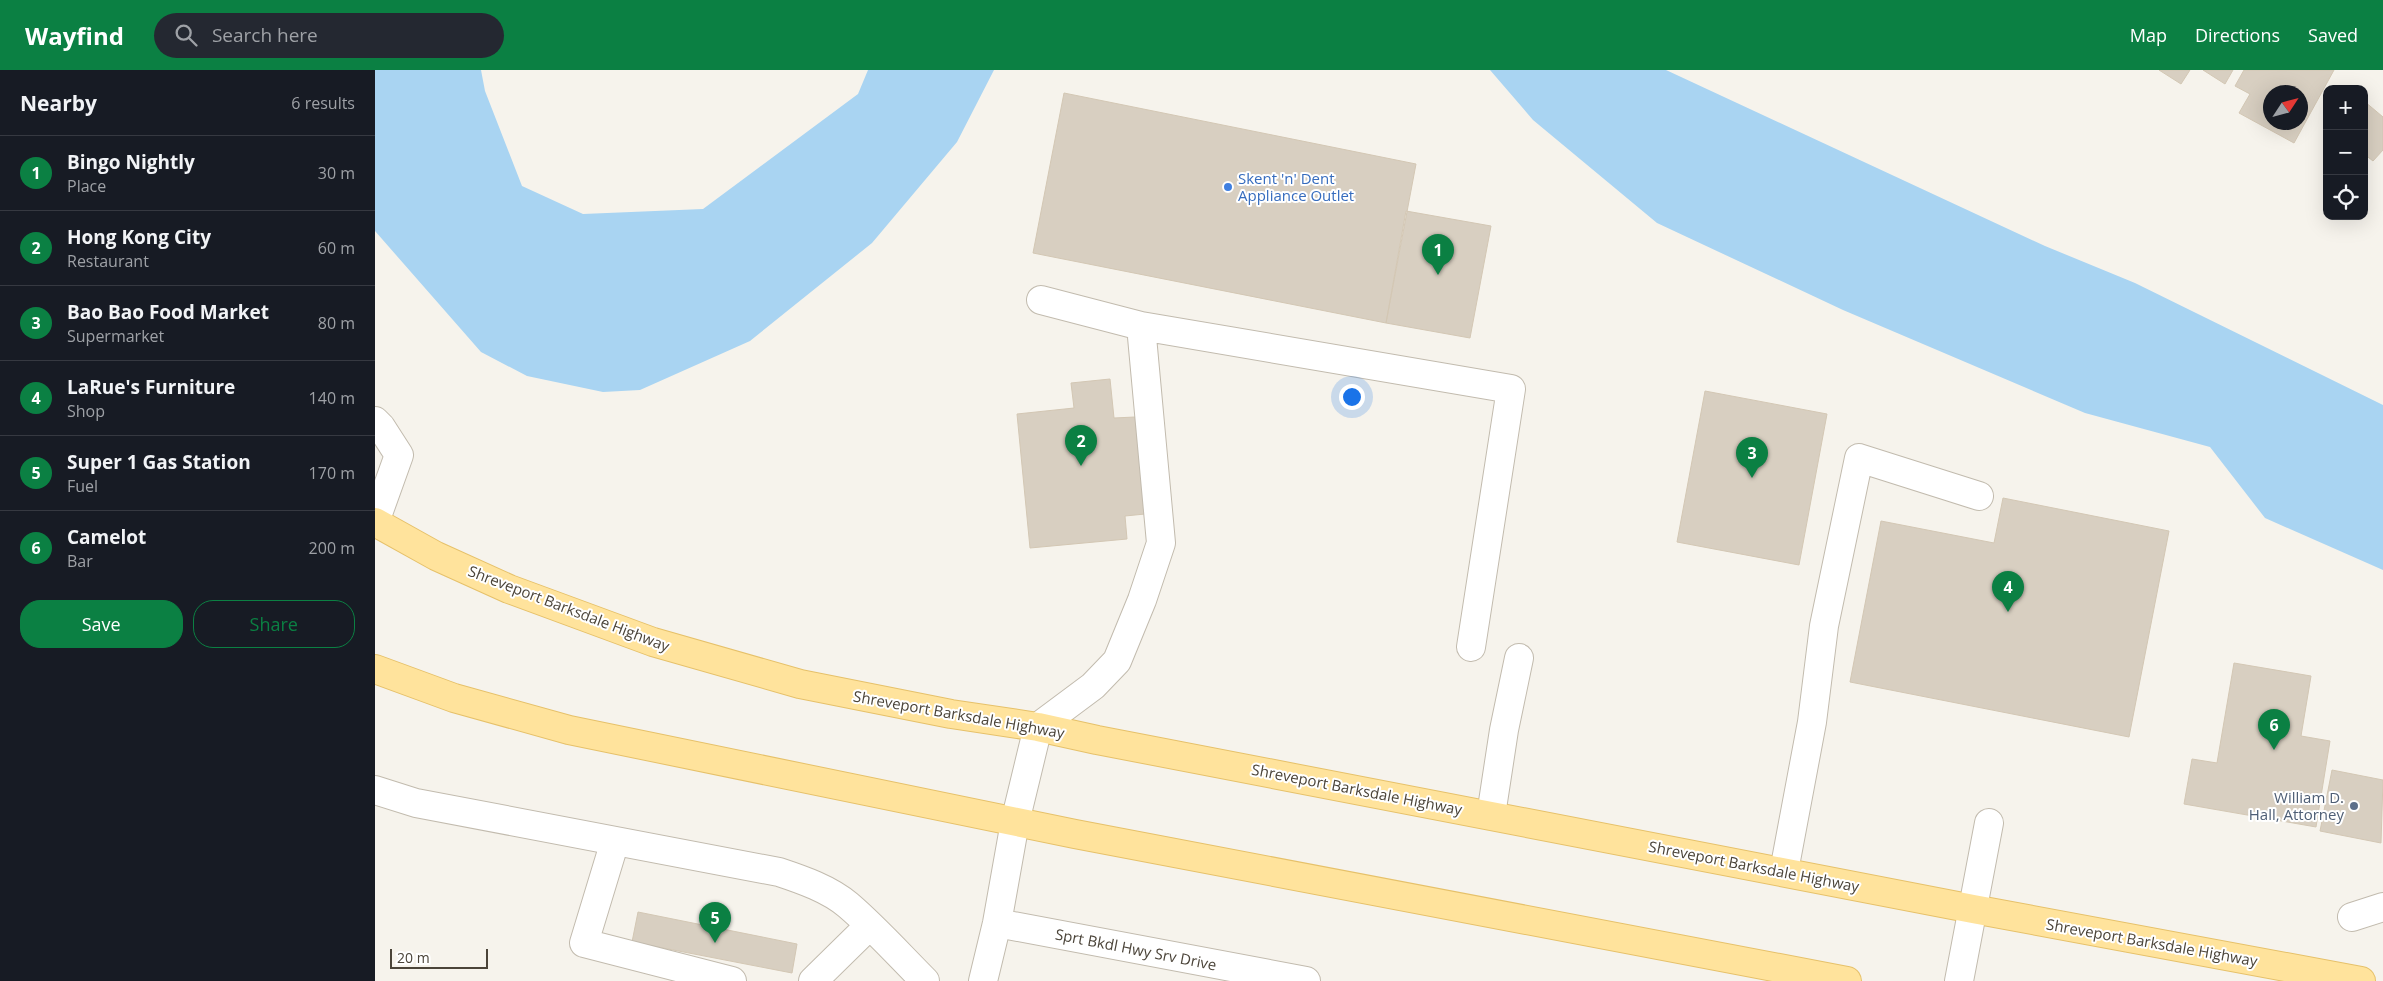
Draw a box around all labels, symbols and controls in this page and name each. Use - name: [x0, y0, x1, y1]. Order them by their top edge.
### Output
- search box: [154, 13, 504, 58]
- text: Wayfind: [25, 19, 124, 52]
- icon: search: [172, 21, 200, 49]
- text: Search here: [212, 22, 318, 48]
- text: Map: [2130, 23, 2167, 47]
- text: Directions: [2195, 23, 2280, 47]
- text: Saved: [2308, 23, 2358, 47]
- north arrow: [2263, 85, 2308, 130]
- map controls: [2323, 85, 2368, 220]
- button: +: [2323, 85, 2368, 130]
- text: Nearby: [20, 89, 97, 117]
- text: 6 results: [291, 92, 355, 114]
- button: −: [2323, 130, 2368, 175]
- text: Bingo Nightly: [67, 149, 195, 175]
- text: 1: [31, 162, 41, 184]
- text: 30 m: [318, 162, 355, 184]
- place label: Skent 'n' Dent Appliance Outlet: [1238, 168, 1354, 205]
- text: Place: [67, 175, 106, 197]
- button: locate: [2323, 175, 2368, 220]
- marker: Skent 'n' Dent Appliance Outlet: [1222, 181, 1234, 193]
- text: Hong Kong City: [67, 224, 211, 250]
- pin: 1: [1422, 234, 1454, 275]
- text: 2: [31, 237, 41, 259]
- text: 60 m: [318, 237, 355, 259]
- text: Restaurant: [67, 250, 149, 272]
- text: Bao Bao Food Market: [67, 299, 269, 325]
- text: 3: [31, 312, 41, 334]
- text: 80 m: [318, 312, 355, 334]
- text: Supermarket: [67, 325, 164, 347]
- text: LaRue's Furniture: [67, 374, 235, 400]
- your location: [1339, 384, 1365, 410]
- text: 4: [31, 387, 41, 409]
- text: 140 m: [309, 387, 355, 409]
- text: Shop: [67, 400, 105, 422]
- pin: 2: [1065, 425, 1097, 466]
- pin: 3: [1736, 437, 1768, 478]
- text: Super 1 Gas Station: [67, 449, 251, 475]
- text: 5: [31, 462, 41, 484]
- text: 170 m: [309, 462, 355, 484]
- text: Fuel: [67, 475, 98, 497]
- text: Camelot: [67, 524, 146, 550]
- text: 6: [31, 537, 41, 559]
- text: 200 m: [309, 537, 355, 559]
- text: Bar: [67, 550, 93, 572]
- street label: Shreveport Barksdale Highway: [466, 560, 673, 656]
- pin: 4: [1992, 571, 2024, 612]
- button: Save: [20, 600, 183, 648]
- button: Share: [193, 600, 355, 648]
- street label: Shreveport Barksdale Highway: [852, 686, 1067, 743]
- pin: 6: [2258, 709, 2290, 750]
- street label: Shreveport Barksdale Highway: [1250, 759, 1464, 819]
- place label: William D. Hall, Attorney: [2249, 787, 2344, 824]
- marker: William D. Hall, Attorney: [2348, 800, 2360, 812]
- street label: Shreveport Barksdale Highway: [1647, 836, 1861, 896]
- pin: 5: [699, 902, 731, 943]
- street label: Shreveport Barksdale Highway: [2045, 914, 2260, 971]
- street label: Sprt Bkdl Hwy Srv Drive: [1054, 924, 1218, 974]
- scale bar: [390, 946, 487, 969]
- text: 20 m: [397, 948, 430, 967]

